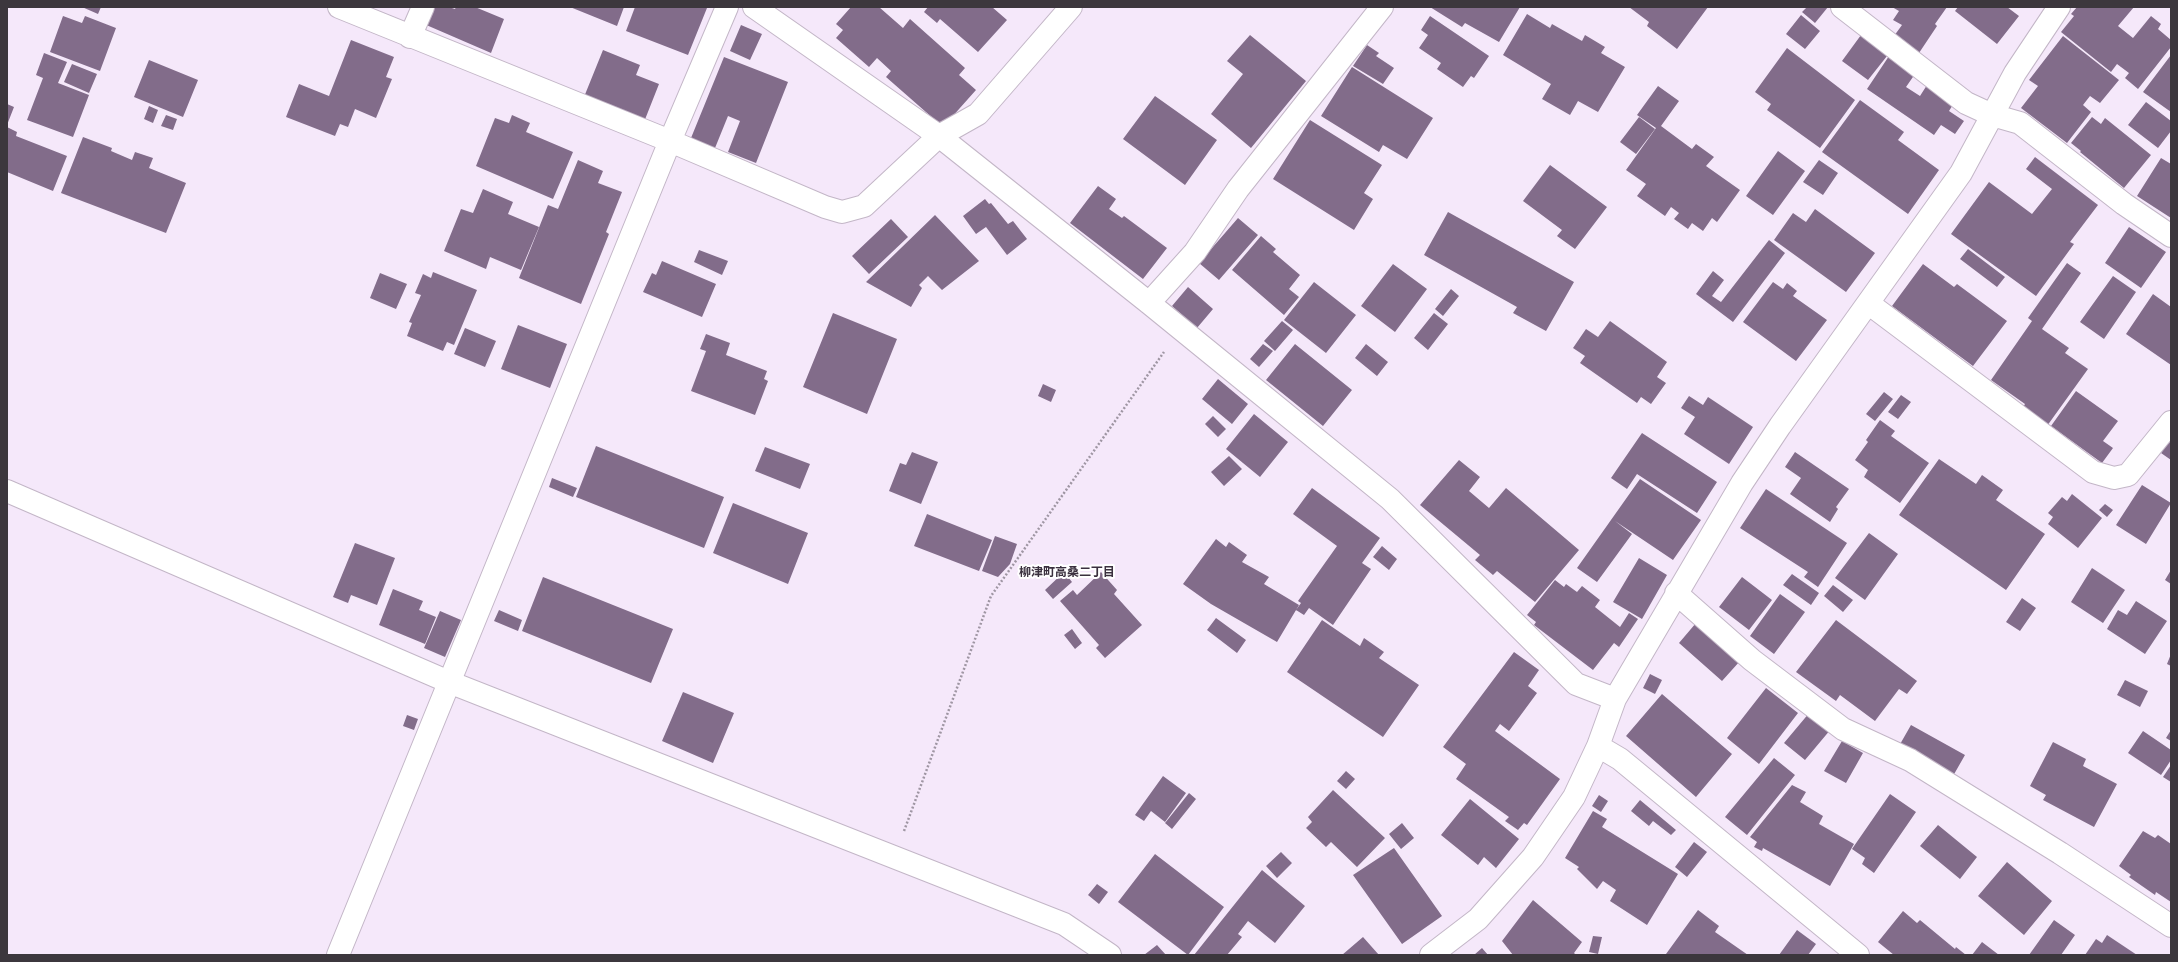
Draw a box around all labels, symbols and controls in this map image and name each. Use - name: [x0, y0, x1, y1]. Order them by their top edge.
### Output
- district label: 柳津町高桑二丁目: [1019, 566, 1115, 580]

